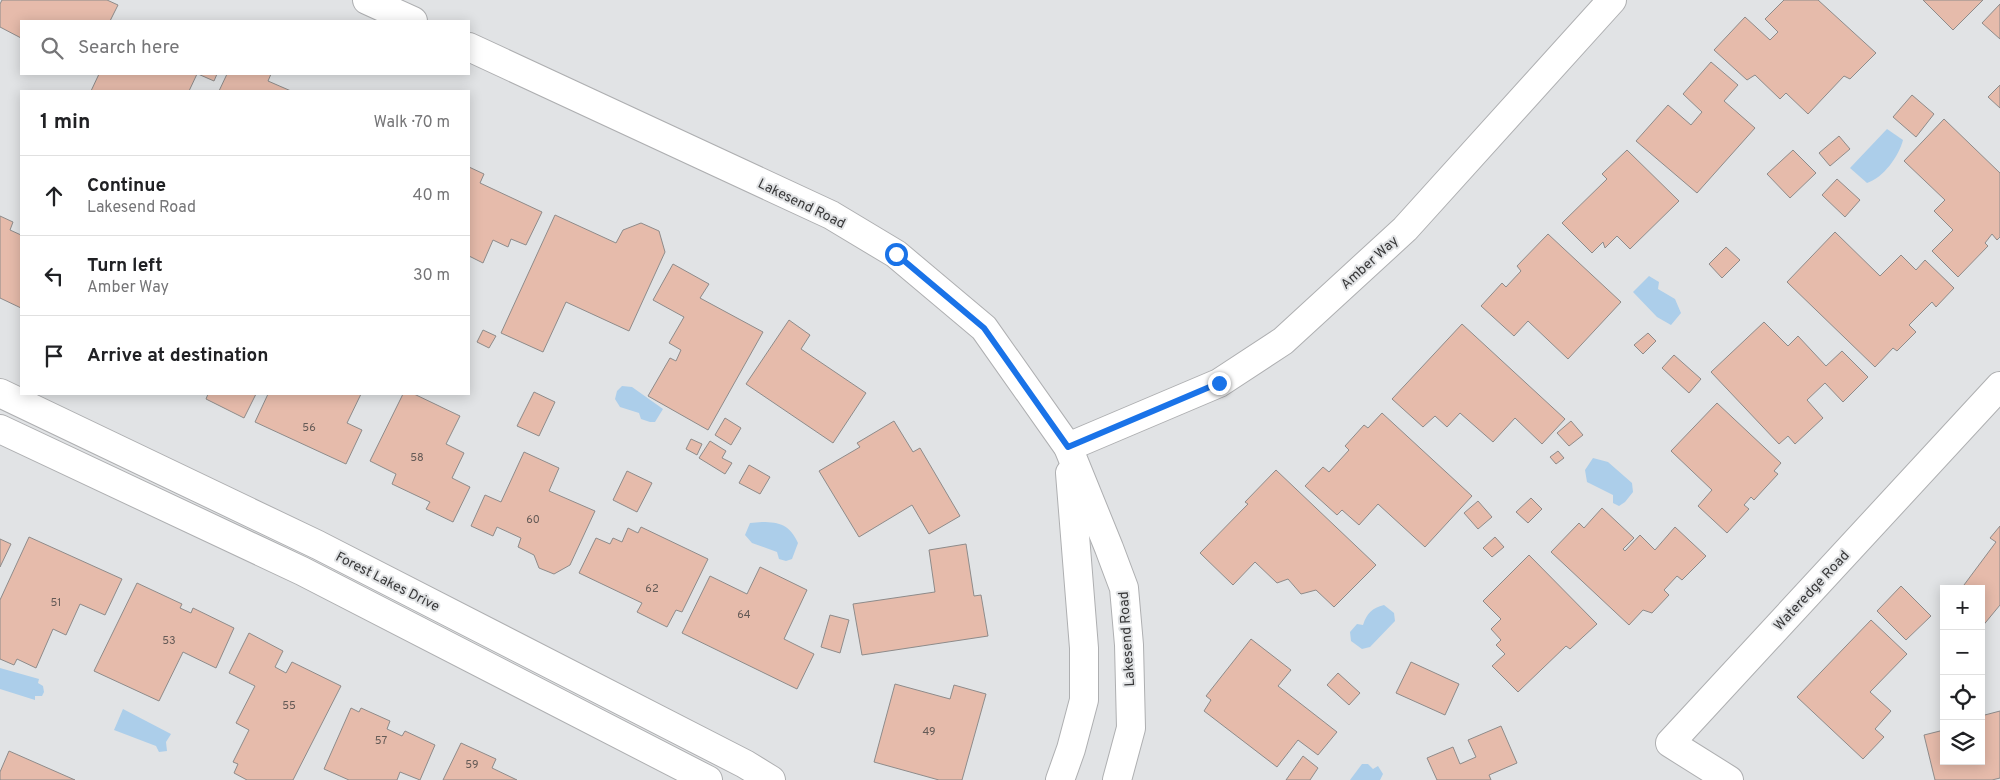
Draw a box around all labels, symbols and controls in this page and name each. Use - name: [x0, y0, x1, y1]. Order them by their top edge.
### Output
- search box: [20, 20, 470, 75]
- icon: search: [38, 34, 66, 62]
- text: Search here: [78, 36, 180, 60]
- text: 1 min: [40, 109, 90, 136]
- text: Walk · 70 m: [374, 113, 450, 133]
- text: Continue: [87, 174, 166, 198]
- street label: Lakesend Road: [755, 176, 848, 233]
- icon: ahead: [40, 182, 68, 210]
- text: 40 m: [412, 186, 450, 206]
- text: Lakesend Road: [87, 198, 196, 218]
- street label: Amber Way: [1338, 233, 1402, 293]
- route start: [885, 243, 908, 266]
- text: Turn left: [87, 254, 163, 278]
- icon: left: [40, 262, 68, 290]
- text: 30 m: [413, 266, 450, 286]
- text: Amber Way: [87, 278, 169, 298]
- icon: arrive: [40, 342, 68, 370]
- text: Arrive at destination: [87, 344, 268, 368]
- route end: [1208, 372, 1231, 395]
- house number: 56: [302, 421, 316, 435]
- house number: 58: [410, 451, 424, 465]
- house number: 60: [526, 513, 540, 527]
- street label: Wateredge Road: [1771, 547, 1854, 635]
- street label: Forest Lakes Drive: [332, 549, 442, 616]
- house number: 62: [645, 582, 659, 596]
- map controls: [1940, 585, 1985, 765]
- button: +: [1940, 585, 1985, 630]
- street label: Lakesend Road: [1116, 591, 1139, 687]
- house number: 51: [51, 596, 61, 610]
- house number: 64: [737, 608, 751, 622]
- button: −: [1940, 630, 1985, 675]
- house number: 53: [162, 634, 176, 648]
- button: locate: [1940, 675, 1985, 720]
- house number: 55: [282, 699, 296, 713]
- button: layers: [1940, 720, 1985, 765]
- house number: 49: [922, 725, 936, 739]
- house number: 57: [375, 734, 387, 748]
- house number: 59: [465, 758, 479, 772]

